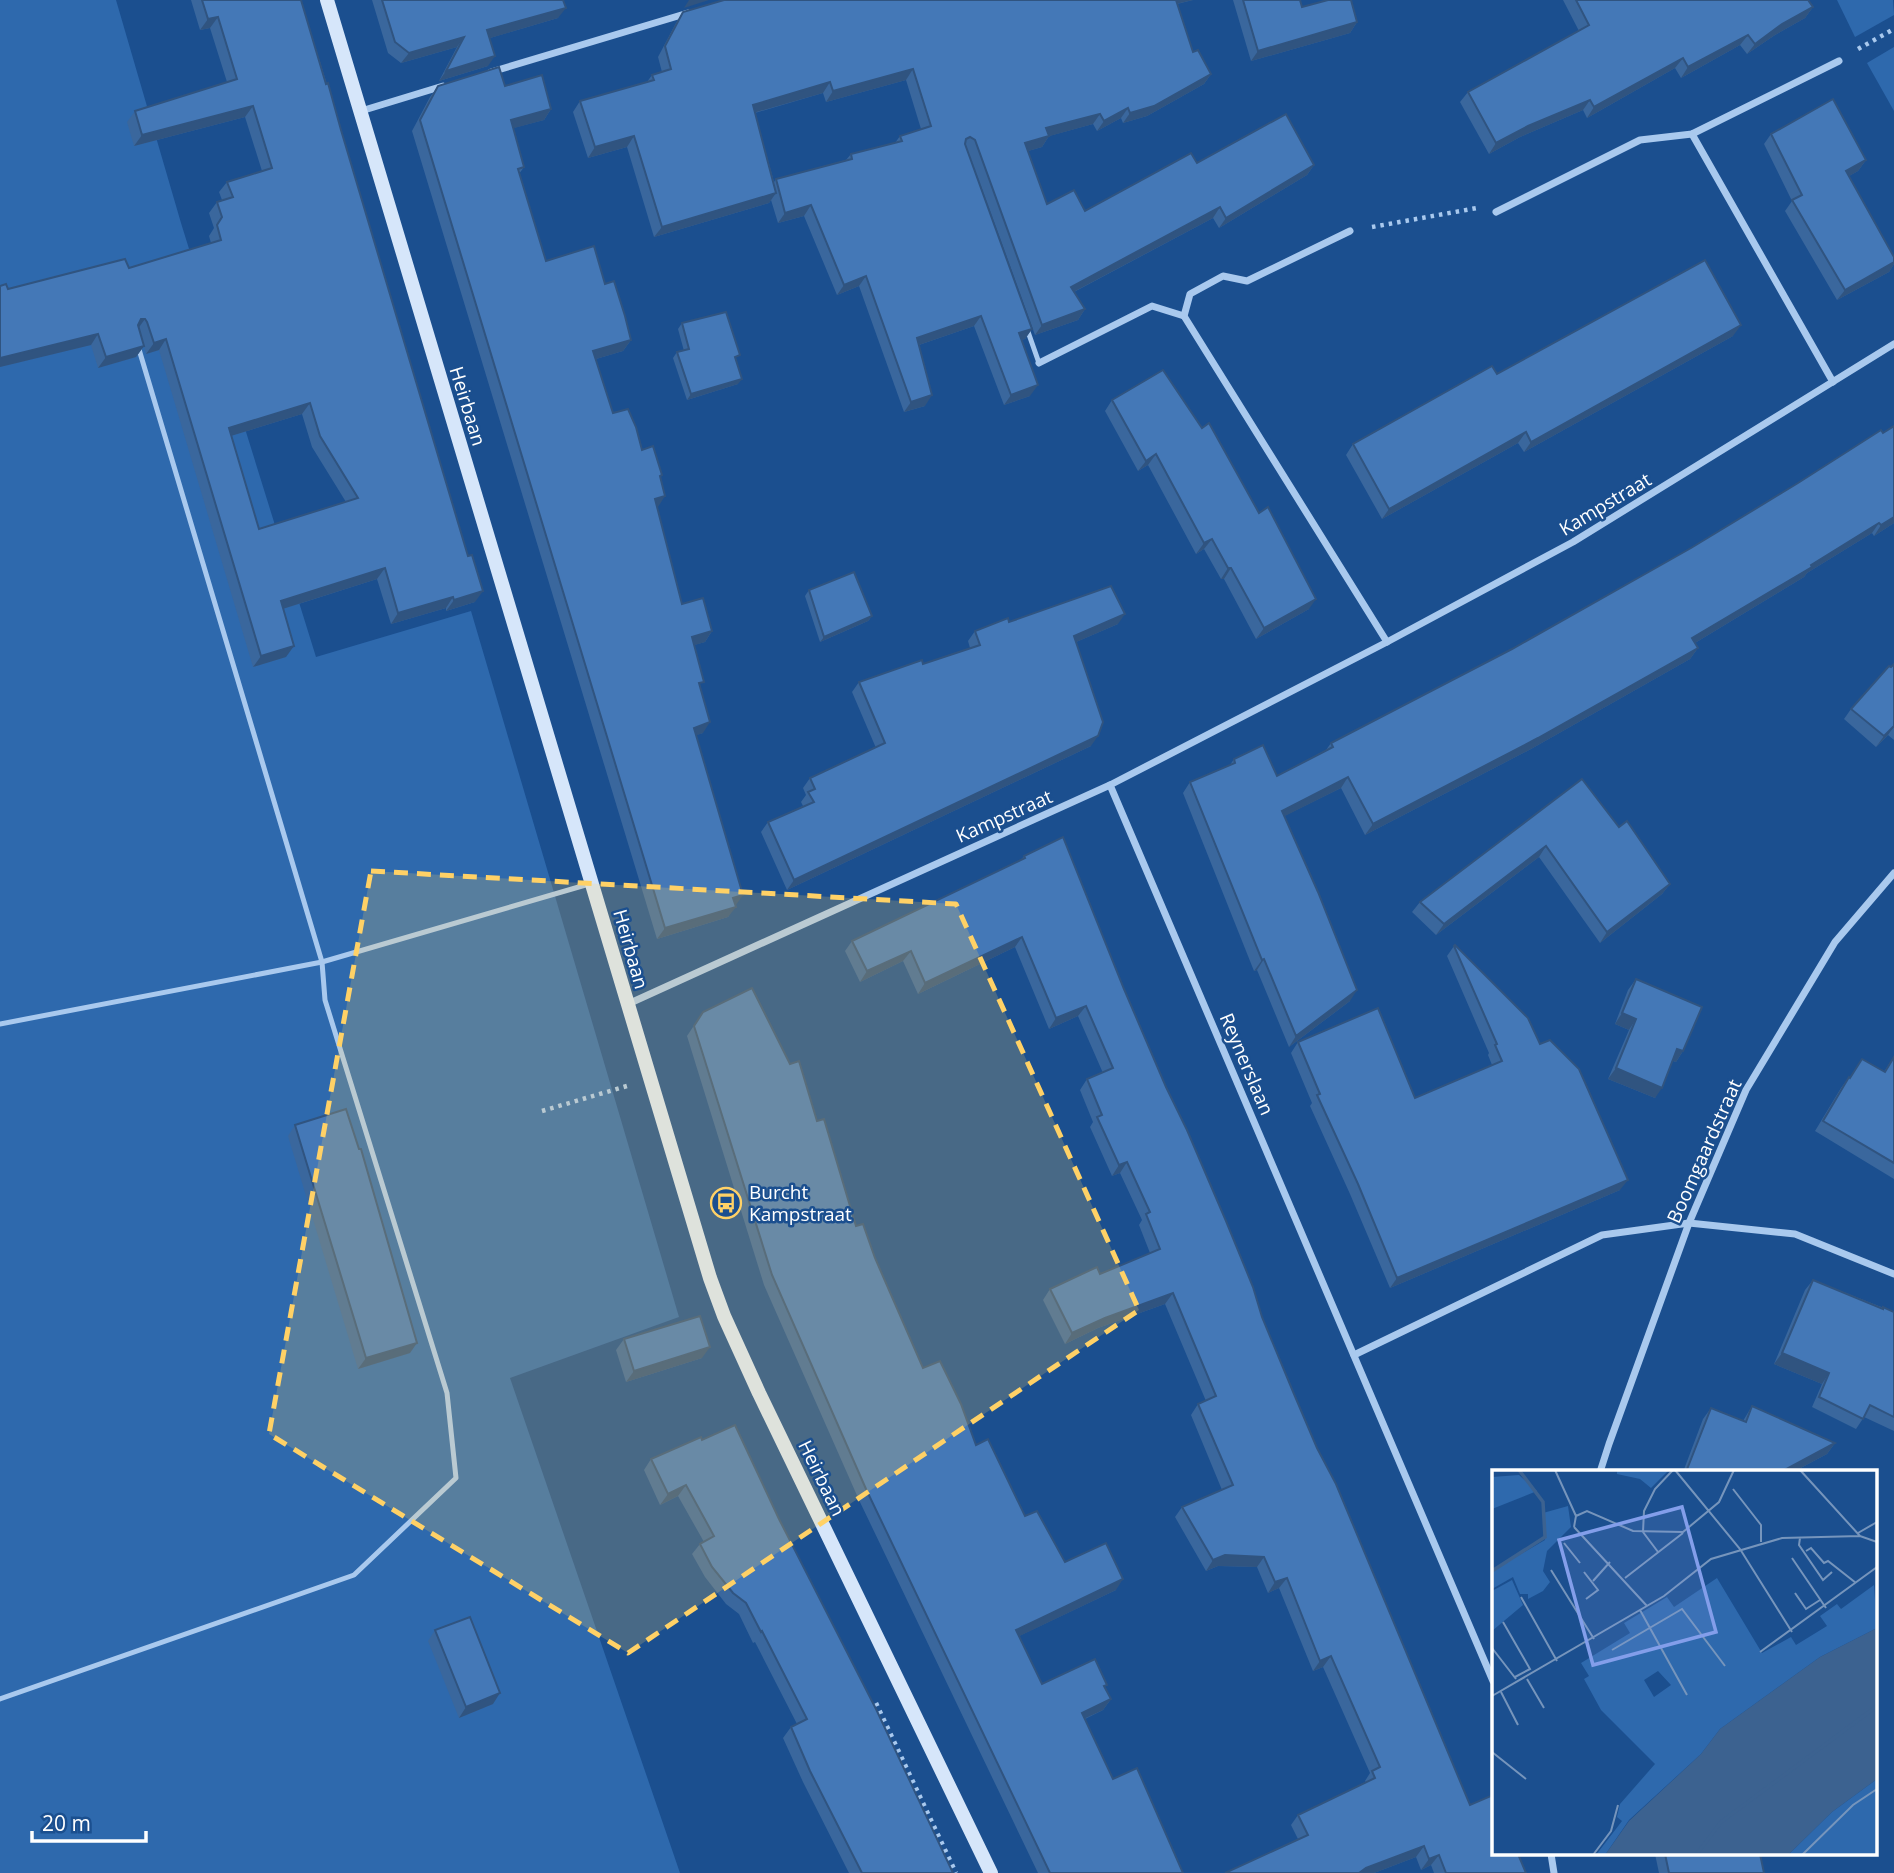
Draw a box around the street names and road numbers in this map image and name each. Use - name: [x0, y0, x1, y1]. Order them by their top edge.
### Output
- street label: Heirbaan: [444, 363, 492, 449]
- street label: Kampstraat: [1554, 466, 1656, 542]
- street label: Kampstraat: [952, 783, 1056, 849]
- street label: Heirbaan: [607, 906, 655, 992]
- street label: Reynerslaan: [1214, 1009, 1280, 1119]
- street label: Boomgaardstraat: [1661, 1075, 1747, 1227]
- street label: Heirbaan: [792, 1436, 852, 1520]

